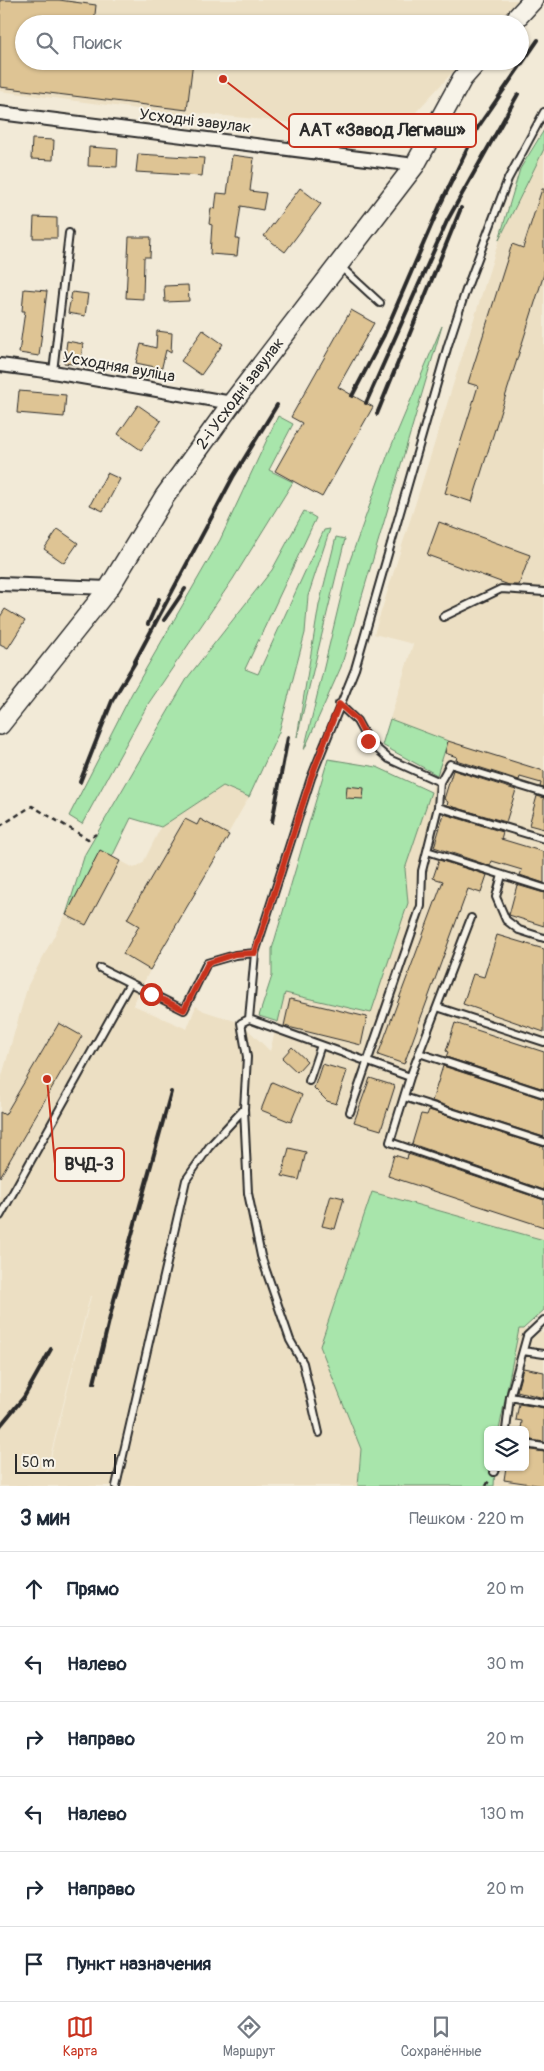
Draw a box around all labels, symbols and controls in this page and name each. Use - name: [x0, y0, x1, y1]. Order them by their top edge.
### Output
- search box: [15, 15, 529, 70]
- icon: search: [33, 29, 61, 57]
- text: Поиск: [73, 31, 123, 55]
- street label: Усходні завулак: [138, 104, 252, 138]
- callout: ААТ «Завод Легмаш»: [289, 114, 476, 147]
- text: ААТ «Завод Легмаш»: [299, 119, 466, 142]
- street label: 2-і Усходні завулак: [192, 334, 289, 453]
- street label: Усходняя вуліца: [61, 347, 177, 387]
- route end: [357, 730, 380, 753]
- route start: [140, 983, 163, 1006]
- callout: ВЧД-3: [55, 1148, 124, 1181]
- text: ВЧД-3: [64, 1153, 114, 1176]
- map controls: [484, 1426, 529, 1471]
- button: layers: [484, 1426, 529, 1471]
- scale bar: [15, 1451, 116, 1474]
- text: 50 m: [22, 1454, 55, 1471]
- text: 3 мин: [20, 1505, 70, 1532]
- text: Пешком · 220 m: [409, 1509, 524, 1529]
- icon: ahead: [20, 1575, 48, 1603]
- text: Прямо: [67, 1577, 119, 1601]
- text: 20 m: [486, 1579, 524, 1599]
- icon: left: [20, 1650, 48, 1678]
- text: Налево: [67, 1652, 127, 1676]
- text: 30 m: [486, 1654, 524, 1674]
- icon: right: [20, 1725, 48, 1753]
- text: Направо: [67, 1727, 135, 1751]
- text: 20 m: [486, 1729, 524, 1749]
- icon: left: [20, 1800, 48, 1828]
- text: Налево: [67, 1802, 127, 1826]
- text: 130 m: [480, 1804, 524, 1824]
- icon: right: [20, 1875, 48, 1903]
- text: Направо: [67, 1877, 135, 1901]
- text: 20 m: [486, 1879, 524, 1899]
- icon: arrive: [20, 1950, 48, 1978]
- text: Пункт назначения: [67, 1952, 211, 1976]
- tab: Карта: [63, 2013, 97, 2060]
- tab: Маршрут: [223, 2013, 275, 2060]
- tab: Сохранённые: [401, 2013, 481, 2060]

